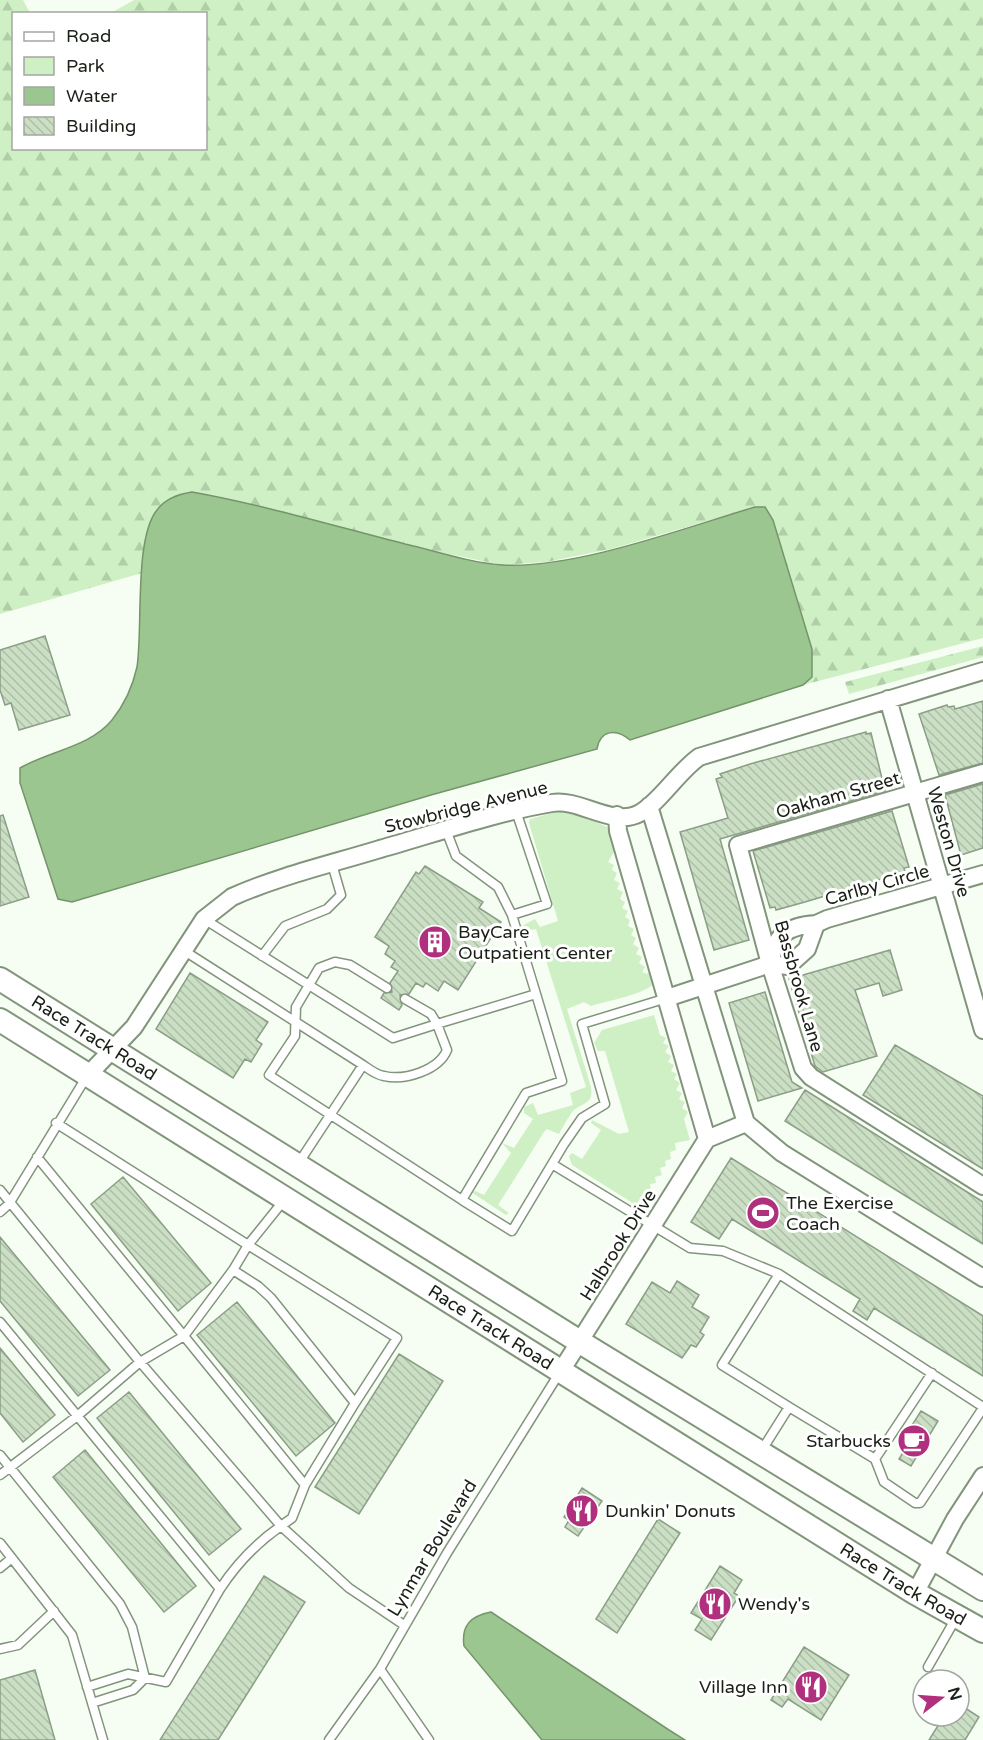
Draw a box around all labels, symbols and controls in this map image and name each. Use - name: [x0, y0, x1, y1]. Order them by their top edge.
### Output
- legend: [12, 12, 207, 150]
- text: Road: [66, 25, 111, 47]
- text: Park: [66, 55, 105, 77]
- text: Water: [66, 85, 117, 107]
- text: Building: [66, 115, 136, 137]
- street label: Oakham Street: [773, 767, 903, 823]
- street label: Stowbridge Avenue: [382, 776, 550, 838]
- street label: Weston Drive: [923, 784, 975, 900]
- street label: Carlby Circle: [822, 860, 932, 910]
- street label: Bassbrook Lane: [770, 918, 828, 1054]
- place label: BayCare Outpatient Center: [458, 921, 613, 964]
- building icon: BayCare Outpatient Center: [417, 924, 453, 960]
- street label: Race Track Road: [27, 990, 161, 1085]
- street label: Halbrook Drive: [575, 1185, 661, 1305]
- place label: The Exercise Coach: [786, 1192, 893, 1235]
- sports icon: The Exercise Coach: [745, 1195, 781, 1231]
- street label: Race Track Road: [424, 1280, 557, 1375]
- cafe icon: Starbucks: [896, 1423, 932, 1459]
- place label: Starbucks: [806, 1430, 891, 1452]
- street label: Lynmar Boulevard: [382, 1476, 482, 1620]
- restaurant icon: Dunkin' Donuts: [564, 1493, 600, 1529]
- place label: Dunkin' Donuts: [605, 1500, 736, 1522]
- street label: Race Track Road: [836, 1538, 970, 1631]
- restaurant icon: Wendy's: [697, 1586, 733, 1622]
- place label: Wendy's: [738, 1593, 810, 1615]
- north arrow: [911, 1668, 971, 1728]
- restaurant icon: Village Inn: [793, 1669, 829, 1705]
- place label: Village Inn: [699, 1676, 788, 1698]
- text: N: [943, 1685, 966, 1703]

